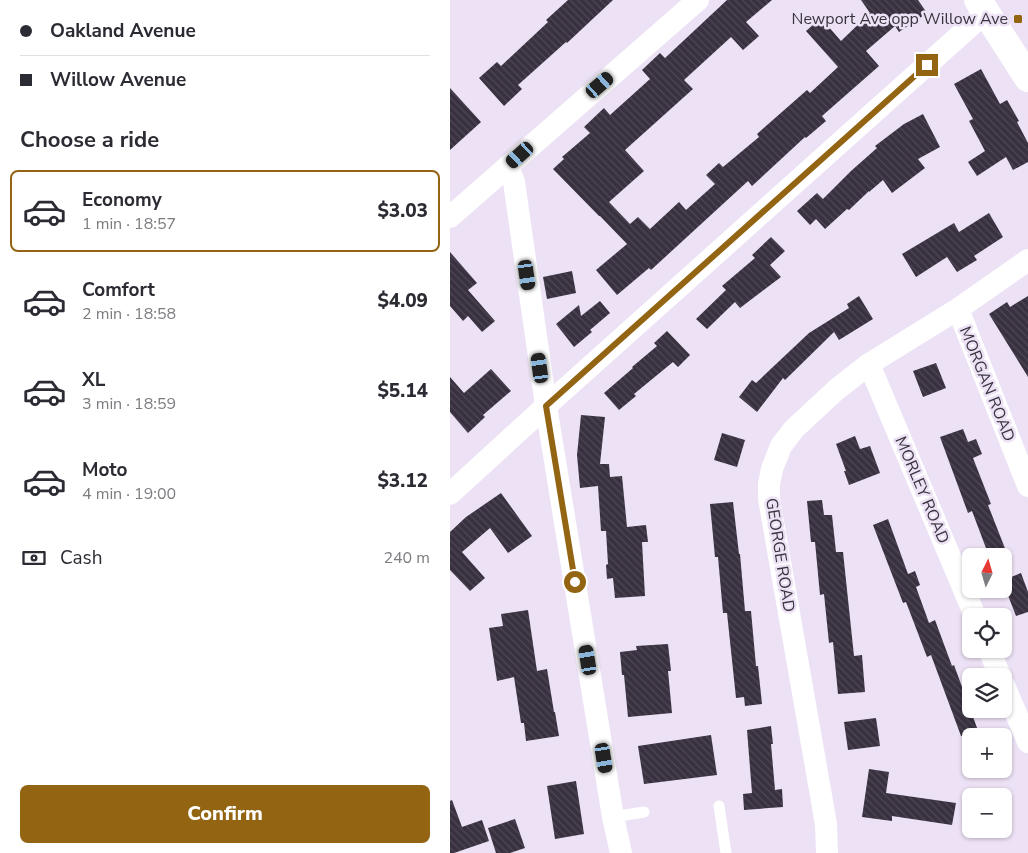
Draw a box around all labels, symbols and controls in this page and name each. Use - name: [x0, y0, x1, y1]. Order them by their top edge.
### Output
- place label: Newport Ave opp Willow Ave: [792, 8, 1008, 30]
- marker: Newport Ave opp Willow Ave: [1012, 13, 1024, 25]
- text: Oakland Avenue: [50, 18, 196, 44]
- route end: [916, 54, 938, 76]
- text: Willow Avenue: [50, 67, 186, 93]
- car: [583, 69, 616, 101]
- text: Choose a ride: [20, 125, 159, 155]
- car: [503, 139, 536, 171]
- text: Economy: [82, 187, 162, 213]
- icon: car: [22, 189, 67, 234]
- text: $3.03: [377, 198, 428, 224]
- text: 1 min · 18:57: [82, 213, 176, 235]
- car: [517, 259, 536, 291]
- text: Comfort: [82, 277, 155, 303]
- icon: car: [22, 279, 67, 324]
- text: $4.09: [377, 288, 428, 314]
- text: 2 min · 18:58: [82, 303, 176, 325]
- street label: MORGAN ROAD: [954, 323, 1020, 445]
- car: [530, 352, 549, 384]
- text: XL: [82, 367, 105, 393]
- icon: car: [22, 369, 67, 414]
- text: $5.14: [377, 378, 428, 404]
- text: 3 min · 18:59: [82, 393, 176, 415]
- street label: MORLEY ROAD: [890, 433, 954, 547]
- text: Moto: [82, 457, 128, 483]
- icon: car: [22, 459, 67, 504]
- text: $3.12: [377, 468, 428, 494]
- text: 4 min · 19:00: [82, 483, 176, 505]
- street label: GEORGE ROAD: [760, 496, 800, 614]
- icon: cash: [20, 544, 48, 572]
- text: Cash: [60, 545, 102, 571]
- text: 240 m: [383, 547, 430, 569]
- north arrow: [962, 548, 1012, 598]
- map controls: [962, 548, 1012, 838]
- route start: [564, 571, 586, 593]
- button: locate: [962, 608, 1012, 658]
- car: [578, 644, 597, 676]
- button: layers: [962, 668, 1012, 718]
- button: +: [962, 728, 1012, 778]
- car: [594, 742, 613, 774]
- button: Confirm: [20, 785, 430, 843]
- button: −: [962, 788, 1012, 838]

